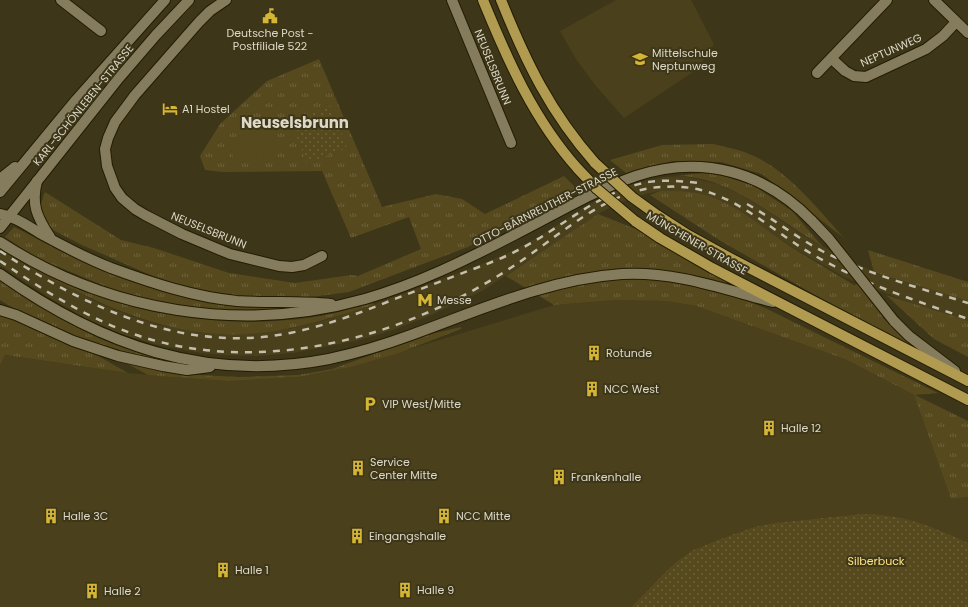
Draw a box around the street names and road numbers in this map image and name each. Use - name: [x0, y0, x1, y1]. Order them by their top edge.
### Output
- street label: NEUSELSBRUNN: [471, 27, 515, 107]
- street label: NEPTUNWEG: [858, 29, 925, 71]
- street label: KARL-SCHÖNLEBEN-STRASSE: [29, 41, 137, 169]
- street label: OTTO-BÄRNREUTHER-STRASSE: [470, 163, 620, 251]
- street label: MÜNCHENER STRASSE: [643, 207, 751, 279]
- street label: NEUSELSBRUNN: [169, 208, 249, 252]

